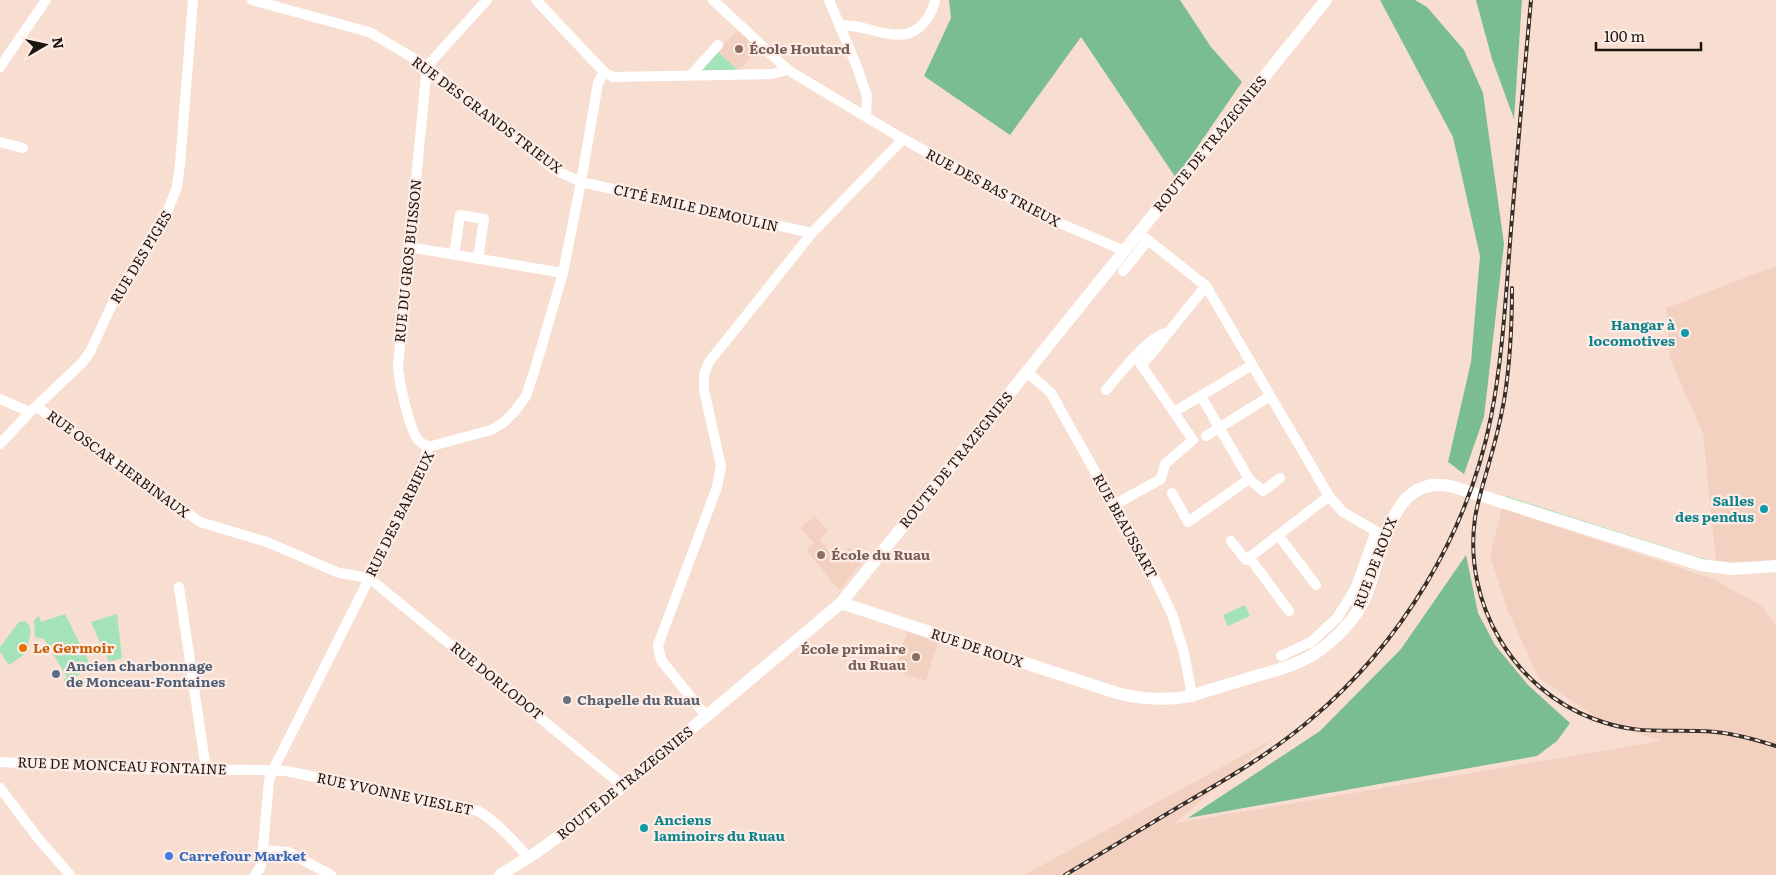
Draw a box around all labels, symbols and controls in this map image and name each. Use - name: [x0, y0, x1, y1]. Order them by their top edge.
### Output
- north arrow: [20, 20, 70, 70]
- scale bar: [1596, 20, 1701, 52]
- text: 100 m: [1604, 24, 1645, 47]
- text: N: [48, 35, 70, 50]
- place label: École Houtard: [749, 38, 850, 58]
- marker: École Houtard: [733, 43, 745, 55]
- street label: RUE DES GRANDS TRIEUX: [408, 51, 567, 178]
- street label: ROUTE DE TRAZEGNIES: [1148, 71, 1271, 216]
- street label: RUE DES BAS TRIEUX: [923, 143, 1064, 231]
- street label: RUE DU GROS BUISSON: [388, 178, 426, 344]
- street label: CITÉ EMILE DEMOULIN: [612, 178, 781, 236]
- street label: RUE DES PIGES: [104, 206, 176, 307]
- place label: Hangar à locomotives: [1589, 314, 1676, 350]
- marker: Hangar à locomotives: [1679, 327, 1691, 339]
- street label: ROUTE DE TRAZEGNIES: [894, 387, 1017, 532]
- street label: RUE OSCAR HERBINAUX: [43, 405, 194, 522]
- street label: RUE DES BARBIEUX: [360, 447, 438, 580]
- street label: RUE BEAUSSART: [1089, 469, 1163, 582]
- place label: Salles des pendus: [1675, 490, 1754, 526]
- marker: Salles des pendus: [1758, 503, 1770, 515]
- street label: RUE DE ROUX: [1347, 514, 1401, 611]
- place label: École du Ruau: [831, 544, 931, 564]
- marker: École du Ruau: [815, 549, 827, 561]
- street label: RUE DE ROUX: [928, 623, 1026, 671]
- street label: RUE DORLODOT: [447, 636, 548, 724]
- place label: Le Germoir: [33, 637, 115, 657]
- place label: École primaire du Ruau: [800, 638, 907, 674]
- marker: Le Germoir: [17, 642, 29, 654]
- marker: École primaire du Ruau: [910, 651, 922, 663]
- place label: Ancien charbonnage de Monceau-Fontaines: [66, 655, 225, 691]
- marker: Ancien charbonnage de Monceau-Fontaines: [50, 668, 62, 680]
- place label: Chapelle du Ruau: [577, 689, 701, 709]
- marker: Chapelle du Ruau: [561, 694, 573, 706]
- street label: ROUTE DE TRAZEGNIES: [552, 721, 697, 844]
- street label: RUE DE MONCEAU FONTAINE: [17, 751, 227, 779]
- street label: RUE YVONNE VIESLET: [315, 767, 475, 819]
- place label: Anciens laminoirs du Ruau: [654, 809, 785, 845]
- marker: Anciens laminoirs du Ruau: [638, 822, 650, 834]
- place label: Carrefour Market: [179, 845, 307, 865]
- marker: Carrefour Market: [163, 850, 175, 862]

